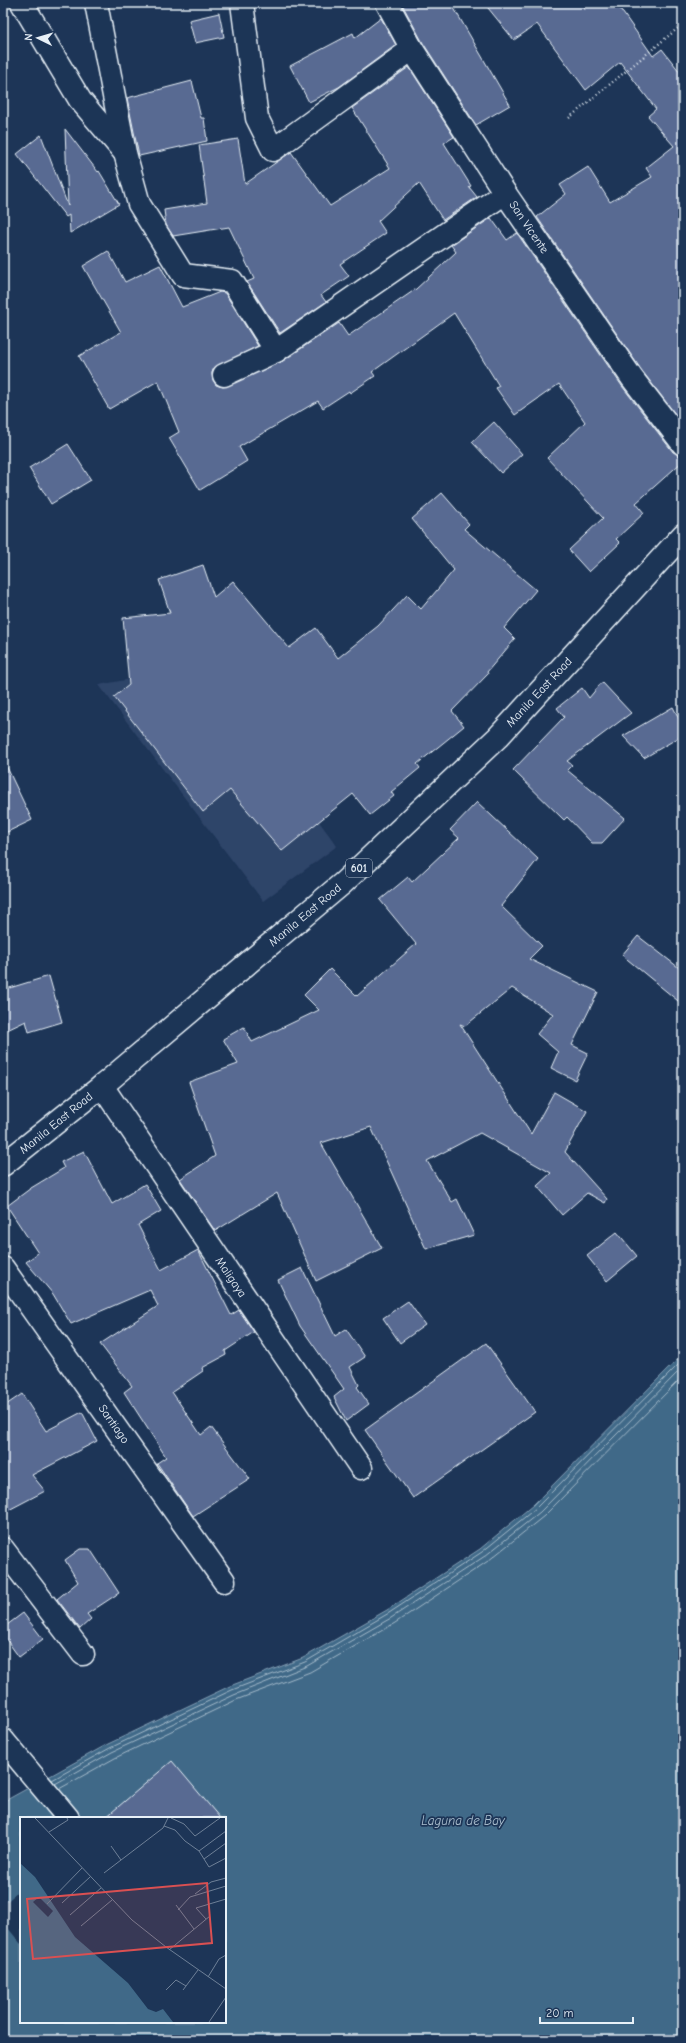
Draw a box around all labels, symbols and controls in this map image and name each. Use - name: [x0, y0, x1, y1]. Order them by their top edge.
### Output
- north arrow: [18, 18, 58, 58]
- text: N: [22, 33, 35, 41]
- street label: San Vicente: [506, 198, 552, 256]
- street label: Manila East Road: [503, 654, 575, 730]
- road number: 601: [346, 859, 372, 877]
- street label: Manila East Road: [266, 881, 344, 949]
- street label: Manila East Road: [17, 1089, 95, 1157]
- street label: Maligaya: [212, 1254, 250, 1300]
- street label: Santiago: [95, 1402, 133, 1446]
- water label: Laguna de Bay: [421, 1813, 506, 1828]
- inset map: [20, 1817, 226, 2023]
- scale bar: [540, 1999, 633, 2025]
- text: 20 m: [546, 2006, 574, 2020]

